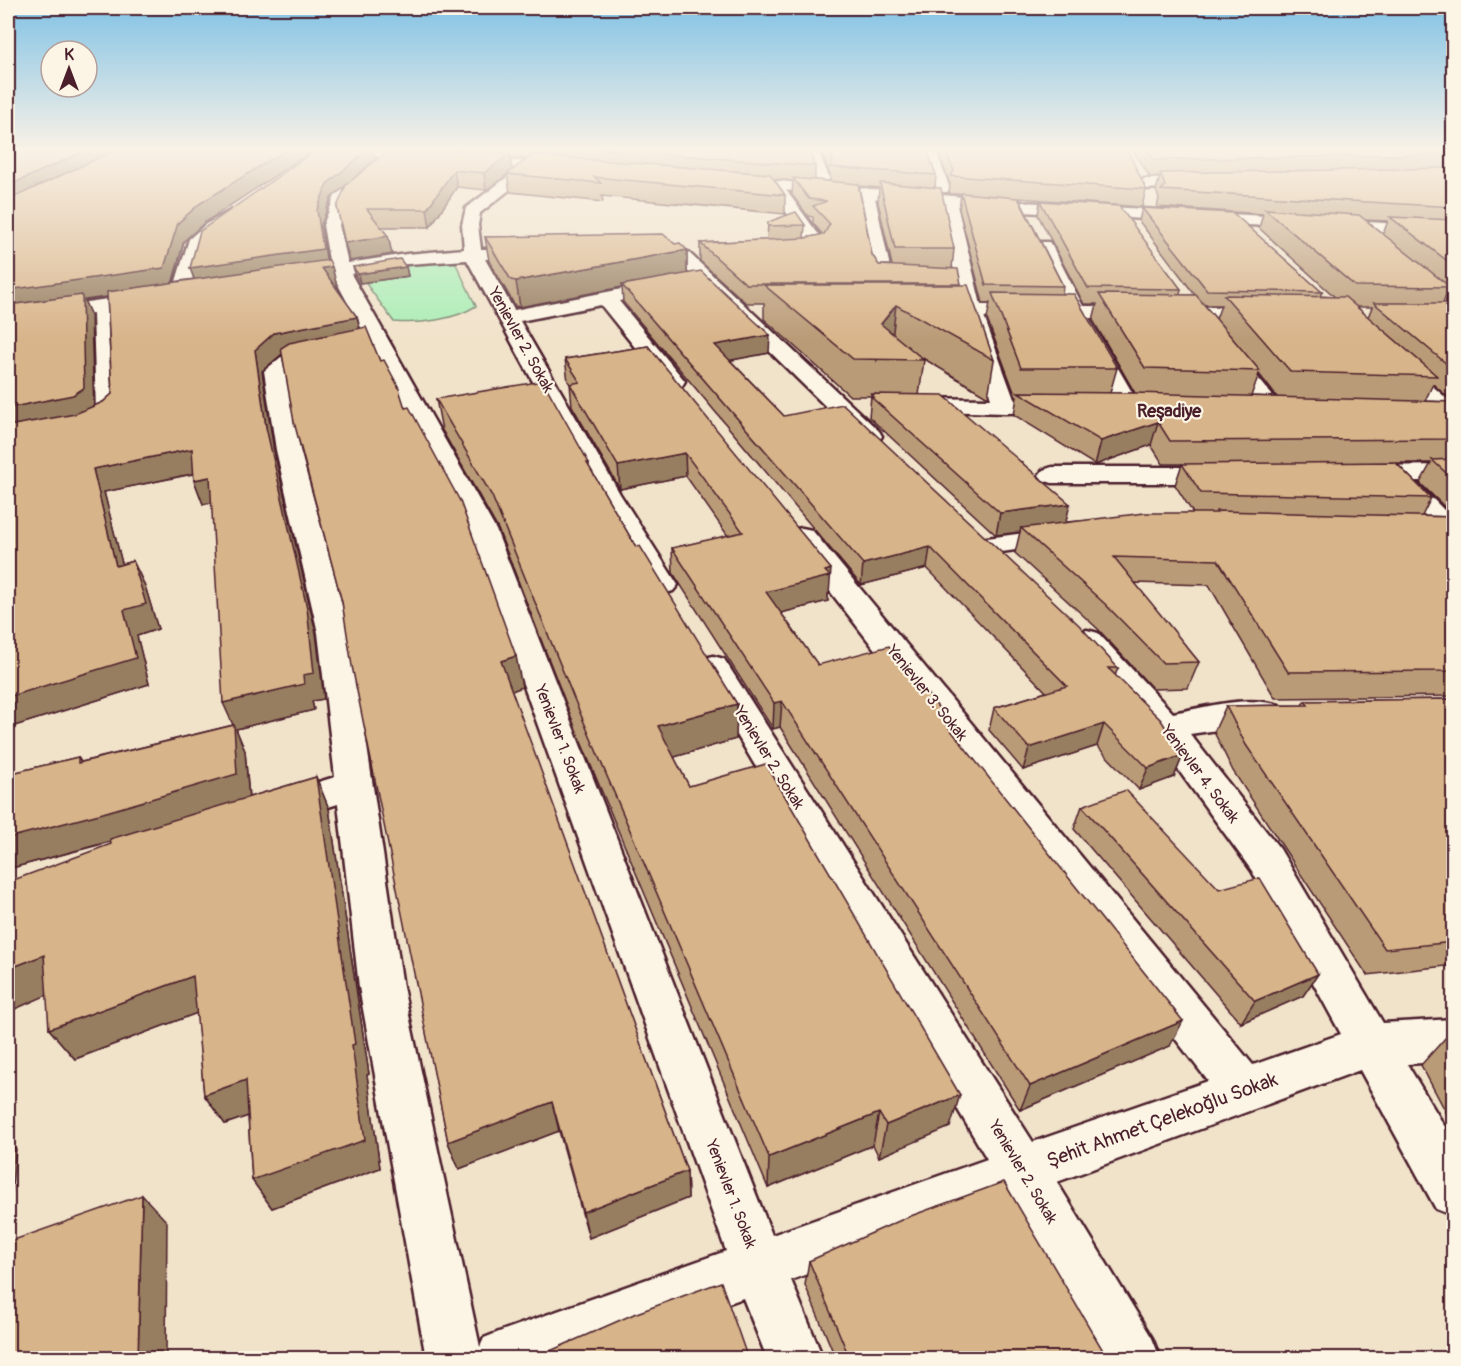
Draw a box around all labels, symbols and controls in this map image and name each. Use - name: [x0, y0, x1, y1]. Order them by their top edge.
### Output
- north arrow: [39, 39, 99, 99]
- text: K: [64, 45, 74, 65]
- street label: Yenievler 2. Sokak: [483, 283, 558, 397]
- district label: Reşadiye: [1137, 400, 1202, 423]
- street label: Yenievler 3. Sokak: [882, 640, 972, 745]
- street label: Yenievler 1. Sokak: [530, 681, 590, 797]
- street label: Yenievler 2. Sokak: [729, 702, 809, 813]
- street label: Yenievler 4. Sokak: [1156, 720, 1244, 827]
- street label: Şehit Ahmet Çelekoğlu Sokak: [1043, 1066, 1281, 1173]
- street label: Yenievler 2. Sokak: [984, 1116, 1062, 1228]
- street label: Yenievler 1. Sokak: [701, 1136, 761, 1252]

